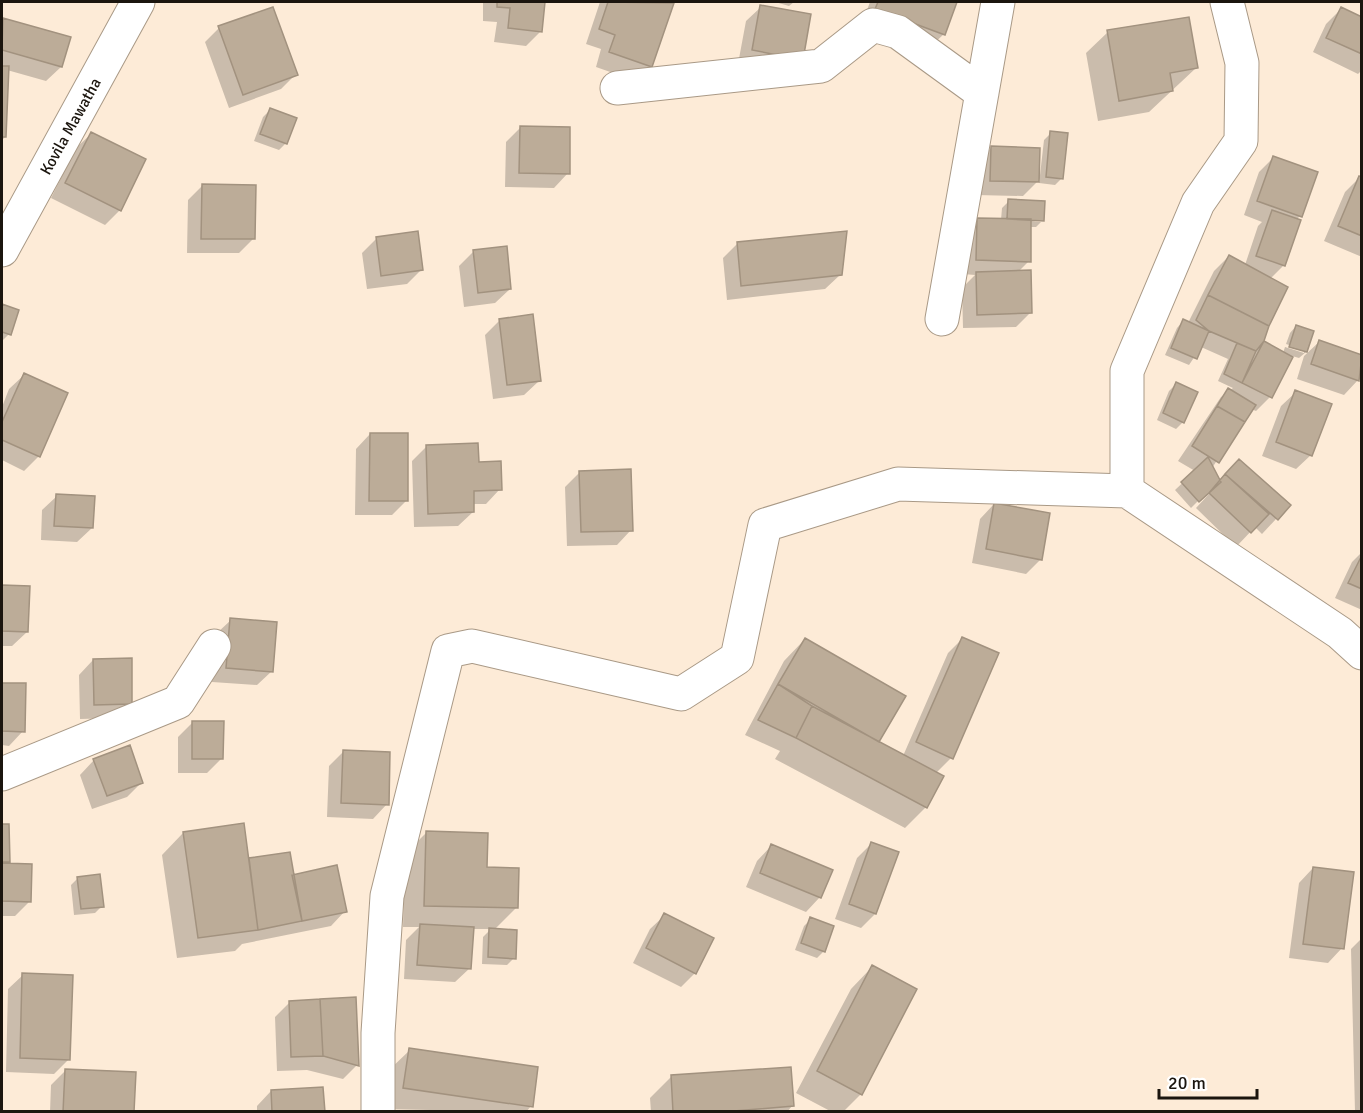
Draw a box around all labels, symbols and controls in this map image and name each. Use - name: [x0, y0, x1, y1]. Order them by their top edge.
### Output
- street label: Kovila Mawatha: [36, 74, 106, 178]
- scale bar: [1159, 1062, 1256, 1100]
- text: 20 m: [1168, 1072, 1206, 1094]

